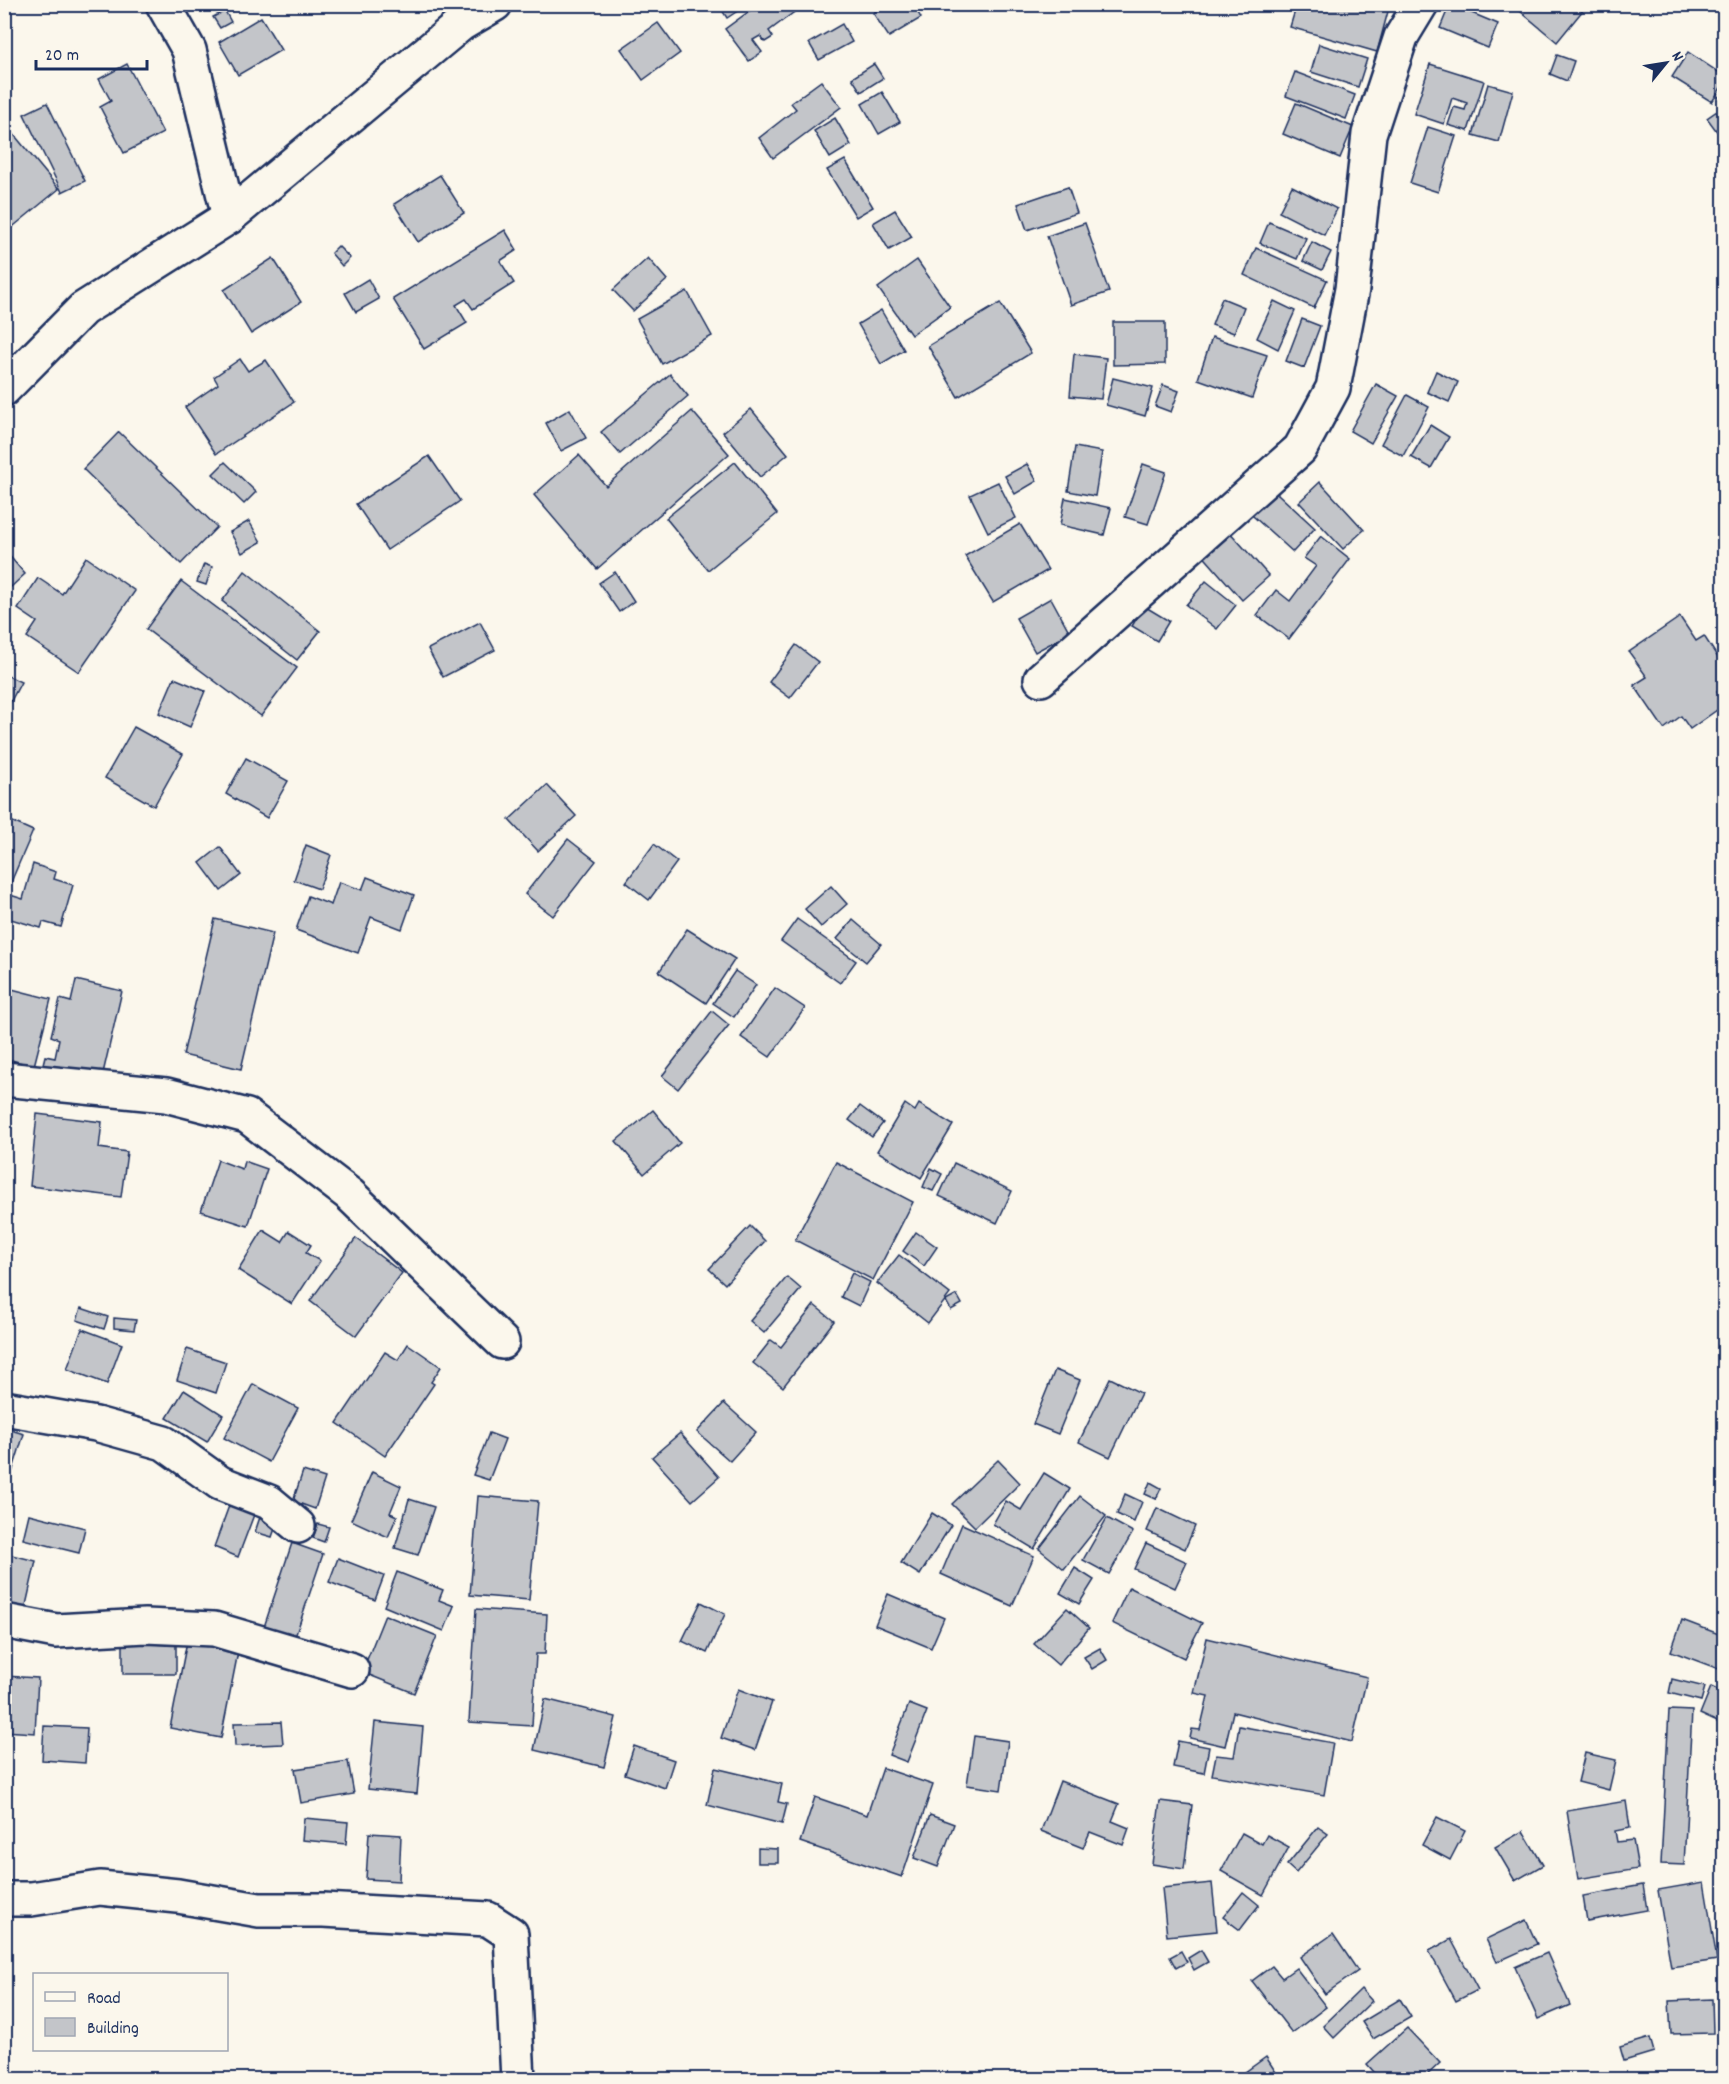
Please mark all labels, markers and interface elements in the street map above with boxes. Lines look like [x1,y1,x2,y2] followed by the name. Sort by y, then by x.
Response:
[36,33,147,71] scale bar
[1636,33,1696,93] north arrow
[45,44,79,69] text: 20 m
[1665,48,1689,66] text: N
[33,1973,228,2051] legend
[87,1987,121,2012] text: Road
[87,2017,139,2042] text: Building

